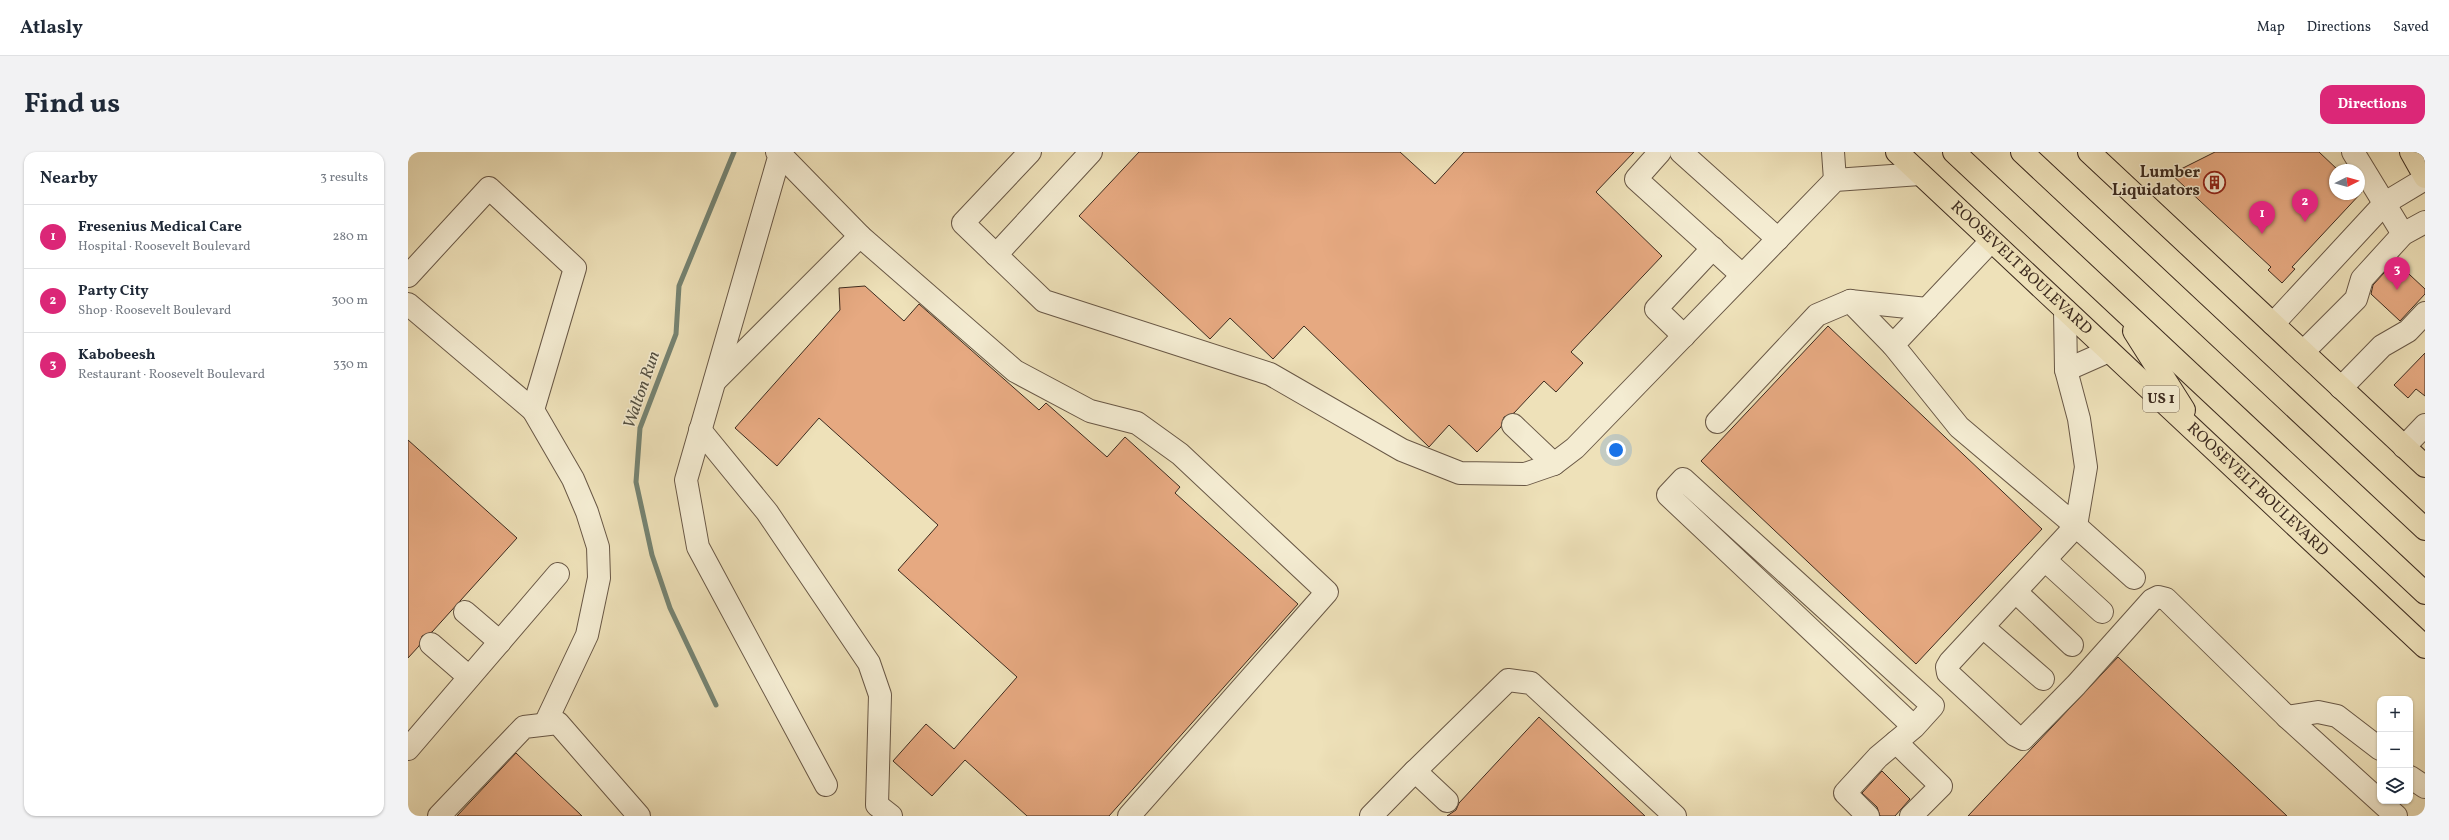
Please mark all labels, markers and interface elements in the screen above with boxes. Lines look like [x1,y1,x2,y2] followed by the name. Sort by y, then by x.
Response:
[20,15,83,41] text: Atlasly
[2257,18,2285,37] text: Map
[2307,18,2371,37] text: Directions
[2393,18,2429,37] text: Saved
[24,85,120,124] text: Find us
[2320,85,2425,124] button: Directions
[2112,162,2200,202] place label: Lumber Liquidators
[2329,164,2365,200] north arrow
[40,167,98,190] text: Nearby
[320,169,368,187] text: 3 results
[2202,169,2228,195] building icon: Lumber Liquidators
[2292,189,2318,222] pin: 2
[1945,196,2097,340] street label: ROOSEVELT BOULEVARD
[2249,201,2275,234] pin: 1
[78,217,242,238] text: Fresenius Medical Care
[50,228,56,246] text: 1
[332,228,368,246] text: 280 m
[78,238,251,256] text: Hospital · Roosevelt Boulevard
[2384,257,2410,290] pin: 3
[78,281,149,302] text: Party City
[50,292,56,310] text: 2
[332,292,368,310] text: 300 m
[78,302,231,320] text: Shop · Roosevelt Boulevard
[78,345,156,366] text: Kabobeesh
[618,348,666,432] water label: Walton Run
[50,356,56,374] text: 3
[333,356,368,374] text: 330 m
[78,366,265,384] text: Restaurant · Roosevelt Boulevard
[2143,386,2179,412] road number: US 1
[2182,418,2333,562] street label: ROOSEVELT BOULEVARD
[1606,440,1626,460] your location
[2377,696,2413,804] map controls
[2377,696,2413,732] button: +
[2377,732,2413,768] button: −
[2377,768,2413,804] button: layers

